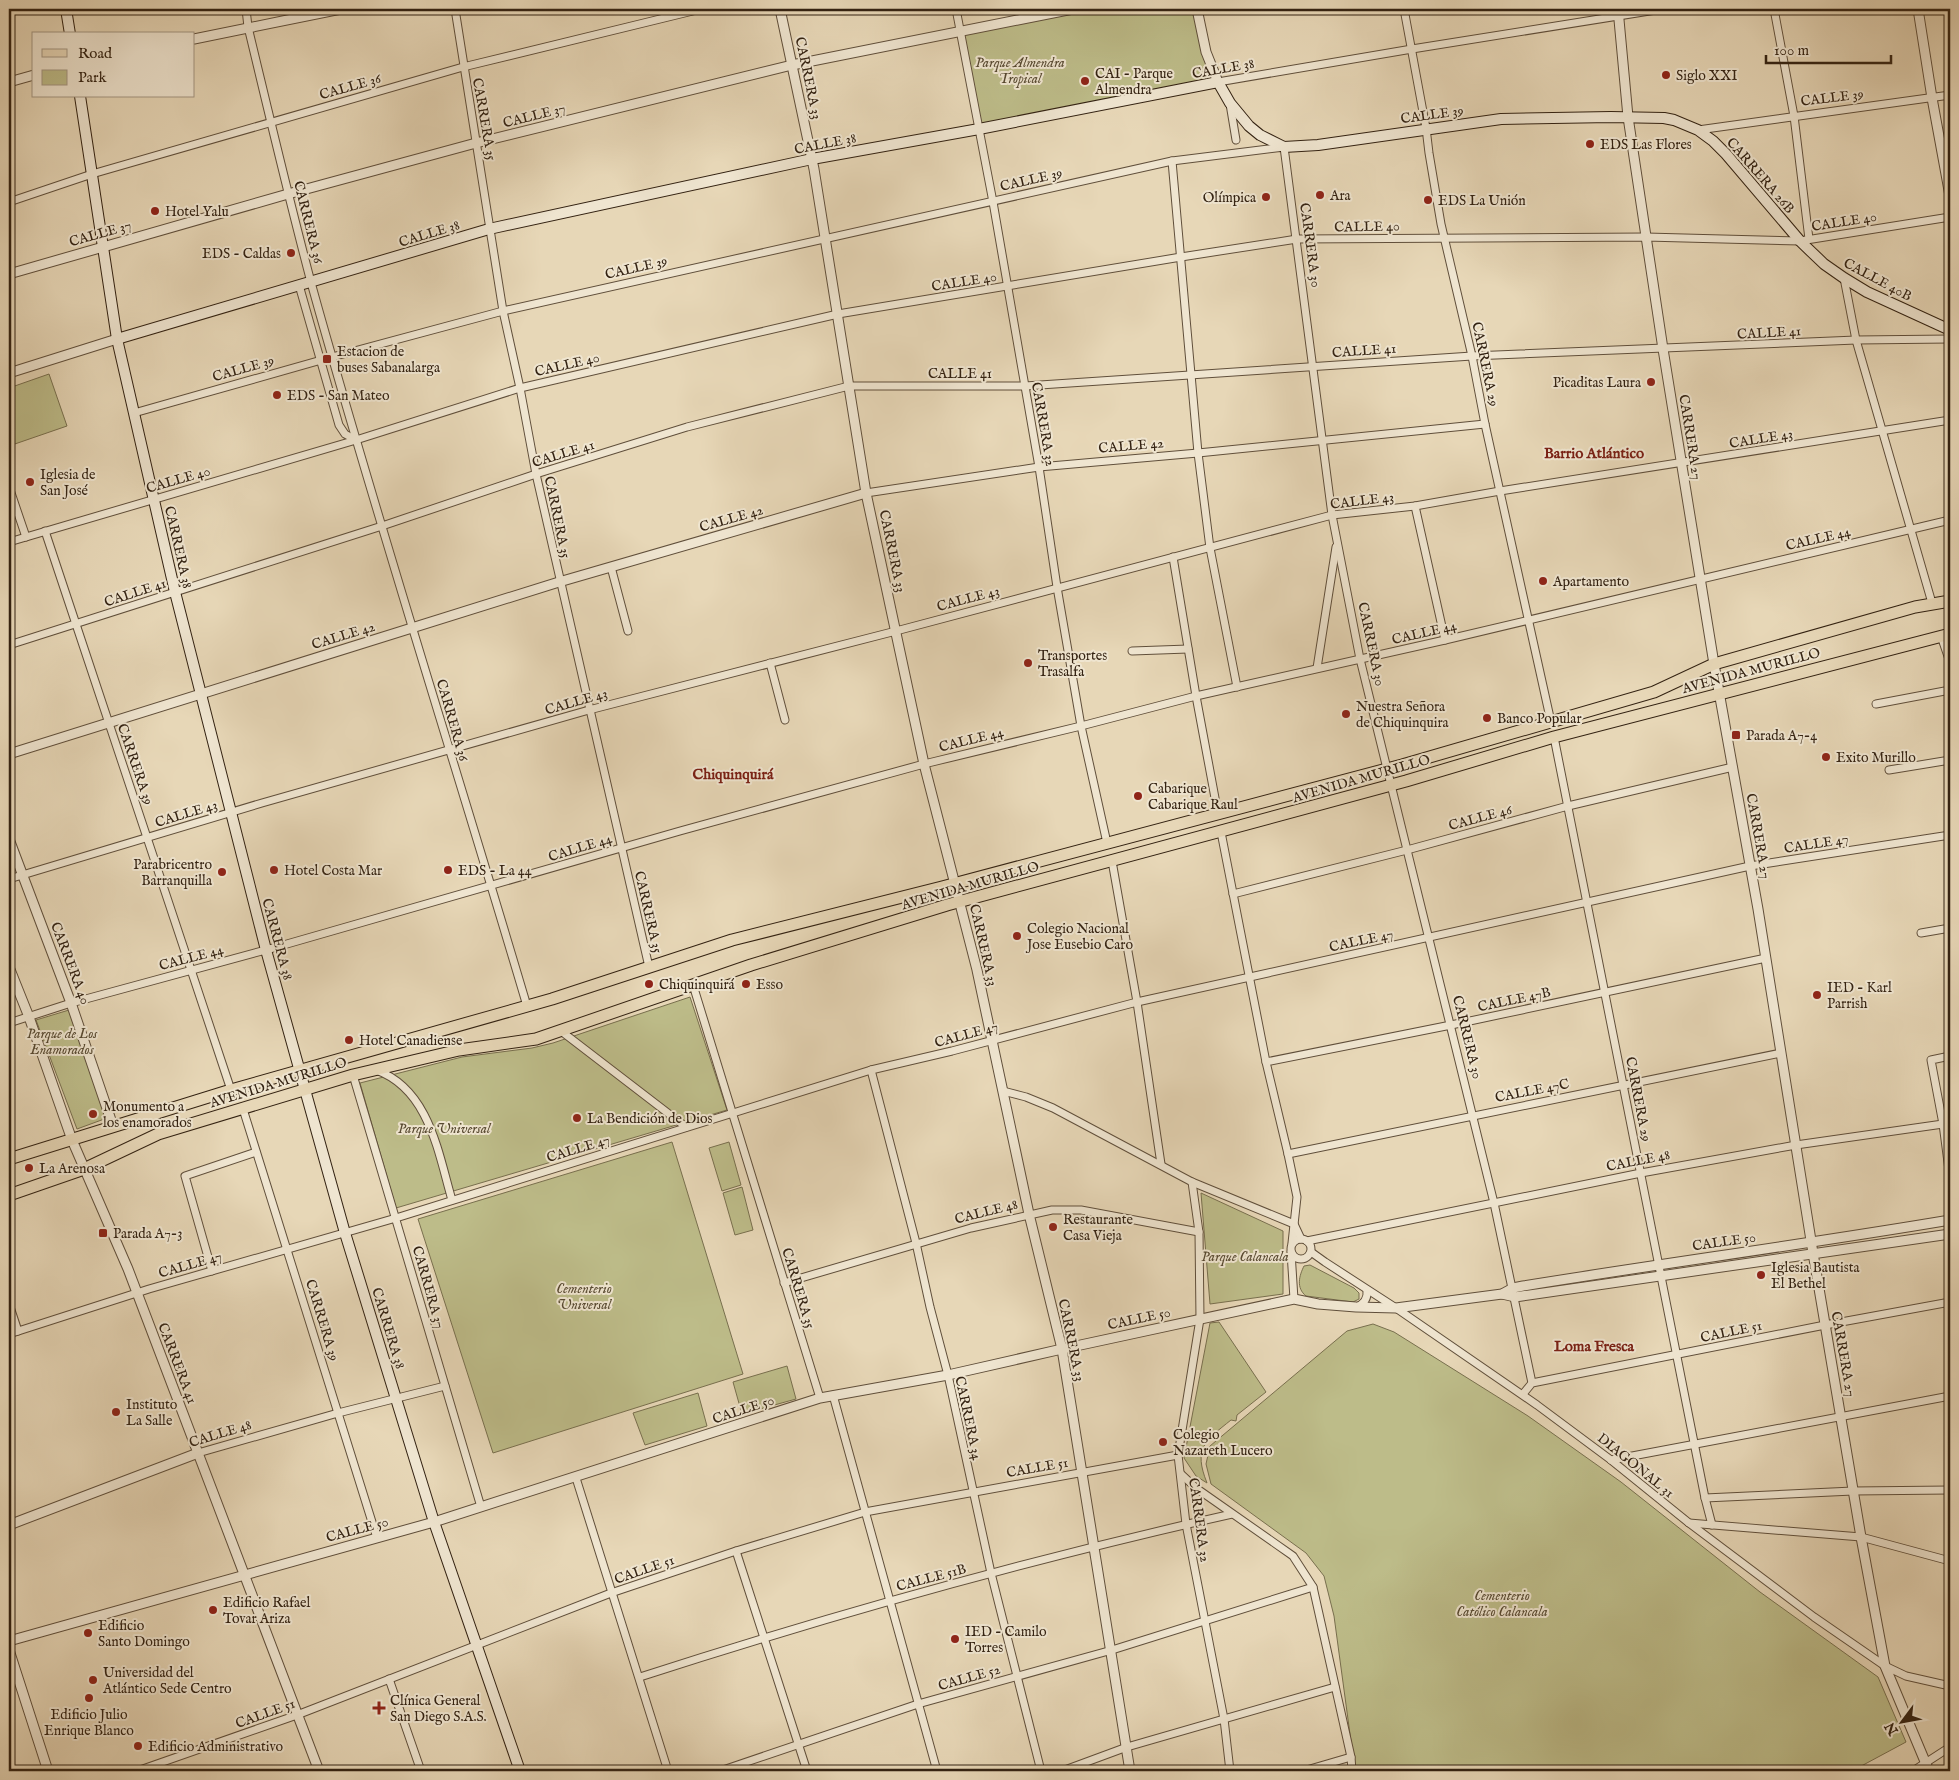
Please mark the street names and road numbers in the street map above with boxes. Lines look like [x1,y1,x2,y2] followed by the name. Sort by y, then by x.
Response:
[791,35,826,121] street label: CARRERA 33
[1191,55,1256,83] street label: CALLE 38
[317,69,384,104] street label: CALLE 36
[468,76,500,162] street label: CARRERA 35
[1800,85,1865,111] street label: CALLE 39
[501,100,567,132] street label: CALLE 37
[1399,102,1465,128] street label: CALLE 39
[793,129,858,159] street label: CALLE 38
[1722,134,1798,217] street label: CARRERA 26B
[998,164,1064,196] street label: CALLE 39
[289,179,327,266] street label: CARRERA 36
[1295,202,1325,289] street label: CARRERA 30
[1810,208,1878,236] street label: CALLE 40
[397,216,462,252] street label: CALLE 38
[67,217,133,251] street label: CALLE 37
[1334,217,1400,237] street label: CALLE 40
[603,252,669,284] street label: CALLE 39
[1840,254,1915,305] street label: CALLE 40B
[930,268,998,296] street label: CALLE 40
[1467,320,1503,408] street label: CARRERA 29
[1737,322,1802,344] street label: CALLE 41
[1331,340,1397,362] street label: CALLE 41
[533,349,601,381] street label: CALLE 40
[210,352,276,386] street label: CALLE 39
[928,365,992,383] street label: CALLE 41
[1027,381,1059,468] street label: CARRERA 32
[1674,393,1706,481] street label: CARRERA 27
[1728,425,1794,453] street label: CALLE 43
[1098,434,1165,458] street label: CALLE 42
[530,436,597,472] street label: CALLE 41
[144,462,212,498] street label: CALLE 40
[540,474,575,560] street label: CARRERA 35
[1329,488,1395,514] street label: CALLE 43
[697,501,766,537] street label: CALLE 42
[160,504,196,590] street label: CARRERA 38
[875,508,910,594] street label: CARRERA 33
[1784,523,1852,555] street label: CALLE 44
[102,574,169,611] street label: CALLE 41
[935,582,1002,616] street label: CALLE 43
[1353,601,1389,688] street label: CARRERA 30
[1390,617,1458,649] street label: CALLE 44
[309,618,378,654] street label: CALLE 42
[1679,644,1823,698] street label: AVENIDA MURILLO
[432,677,473,764] street label: CARRERA 36
[543,684,610,719] street label: CALLE 43
[113,721,157,807] street label: CARRERA 39
[937,723,1005,757] street label: CALLE 44
[1289,751,1433,808] street label: AVENIDA MURILLO
[1742,792,1774,880] street label: CARRERA 27
[153,796,220,832] street label: CALLE 43
[1447,801,1515,835] street label: CALLE 46
[546,830,615,866] street label: CALLE 44
[1783,830,1850,858] street label: CALLE 47
[898,858,1042,915] street label: AVENIDA MURILLO
[630,869,666,955] street label: CARRERA 35
[257,896,297,982] street label: CARRERA 38
[965,902,1001,988] street label: CARRERA 33
[46,919,94,1007] street label: CARRERA 40
[1328,925,1395,957] street label: CALLE 47
[157,941,225,975] street label: CALLE 44
[1476,983,1552,1017] street label: CALLE 47B
[1448,994,1486,1081] street label: CARRERA 30
[933,1018,1000,1052] street label: CALLE 47
[207,1053,349,1113] street label: AVENIDA MURILLO
[1621,1055,1655,1143] street label: CARRERA 29
[1494,1075,1571,1107] street label: CALLE 47C
[545,1131,612,1167] street label: CALLE 47
[1605,1146,1672,1176] street label: CALLE 48
[953,1195,1020,1228] street label: CALLE 48
[1691,1229,1757,1255] street label: CALLE 50
[408,1244,448,1331] street label: CARRERA 37
[777,1246,819,1331] street label: CARRERA 35
[157,1247,224,1283] street label: CALLE 47
[301,1277,343,1363] street label: CARRERA 39
[367,1285,409,1371] street label: CARRERA 38
[1054,1297,1089,1383] street label: CARRERA 33
[1106,1304,1172,1334] street label: CALLE 50
[1827,1310,1859,1398] street label: CARRERA 27
[1699,1317,1764,1347] street label: CALLE 51
[153,1320,201,1406] street label: CARRERA 41
[950,1375,986,1462] street label: CARRERA 34
[710,1391,777,1428] street label: CALLE 50
[187,1416,254,1452] street label: CALLE 48
[1593,1429,1677,1502] street label: DIAGONAL 31
[1005,1454,1069,1482] street label: CALLE 51
[1184,1477,1214,1564] street label: CARRERA 32
[324,1513,391,1547] street label: CALLE 50
[612,1551,677,1589] street label: CALLE 51
[894,1560,968,1596] street label: CALLE 51B
[936,1660,1003,1695] street label: CALLE 52
[233,1695,298,1733] street label: CALLE 51

